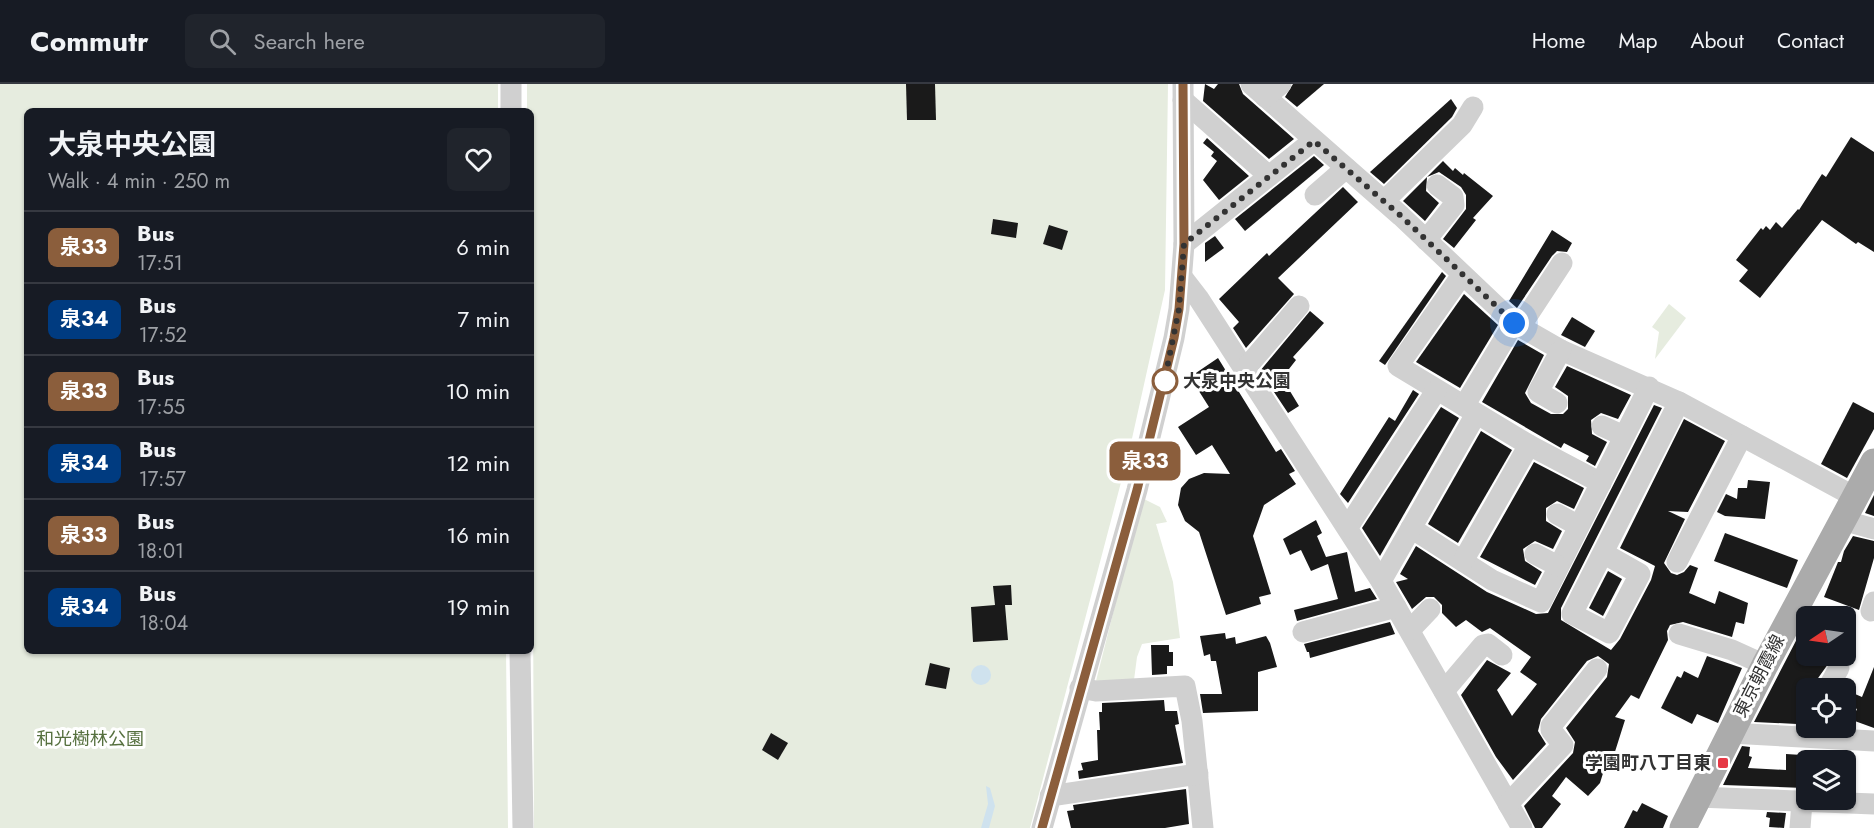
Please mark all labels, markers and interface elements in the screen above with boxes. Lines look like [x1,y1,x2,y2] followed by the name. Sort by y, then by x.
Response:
[185,14,605,68] search box
[30,21,149,62] text: Commutr
[206,25,239,58] icon: search
[254,25,365,57] text: Search here
[1532,26,1585,56] text: Home
[1618,26,1658,56] text: Map
[1691,26,1744,56] text: About
[1777,26,1844,56] text: Contact
[48,124,216,165] text: 大泉中央公園
[447,128,510,191] button: heart
[48,167,230,196] text: Walk · 4 min · 250 m
[137,217,174,249] text: Bus
[456,231,510,263] text: 6 min
[60,232,107,262] text: 泉33
[137,249,183,278] text: 17:51
[139,289,176,321] text: Bus
[457,303,510,335] text: 7 min
[60,304,109,334] text: 泉34
[1499,308,1529,338] your location
[139,321,187,350] text: 17:52
[137,361,174,393] text: Bus
[1152,368,1178,394] marker: 大泉中央公園
[1183,368,1291,394] place label: 大泉中央公園
[446,375,510,407] text: 10 min
[60,376,107,406] text: 泉33
[137,393,185,422] text: 17:55
[139,433,176,465] text: Bus
[1110,442,1180,481] line badge: 泉33
[1121,446,1169,476] text: 泉33
[447,447,510,479] text: 12 min
[60,448,109,478] text: 泉34
[139,465,186,494] text: 17:57
[137,505,174,537] text: Bus
[446,519,510,551] text: 16 min
[60,520,107,550] text: 泉33
[137,537,184,566] text: 18:01
[139,577,176,609] text: Bus
[446,591,510,623] text: 19 min
[60,592,109,622] text: 泉34
[1796,606,1856,666] north arrow
[1796,606,1856,810] map controls
[139,609,188,638] text: 18:04
[1727,630,1791,722] street label: 東京朝霞線
[1796,678,1856,738] button: locate
[36,726,144,752] park label: 和光樹林公園
[1585,750,1711,776] place label: 学園町八丁目東
[1796,750,1856,810] button: layers
[1716,756,1730,770] marker: 学園町八丁目東

